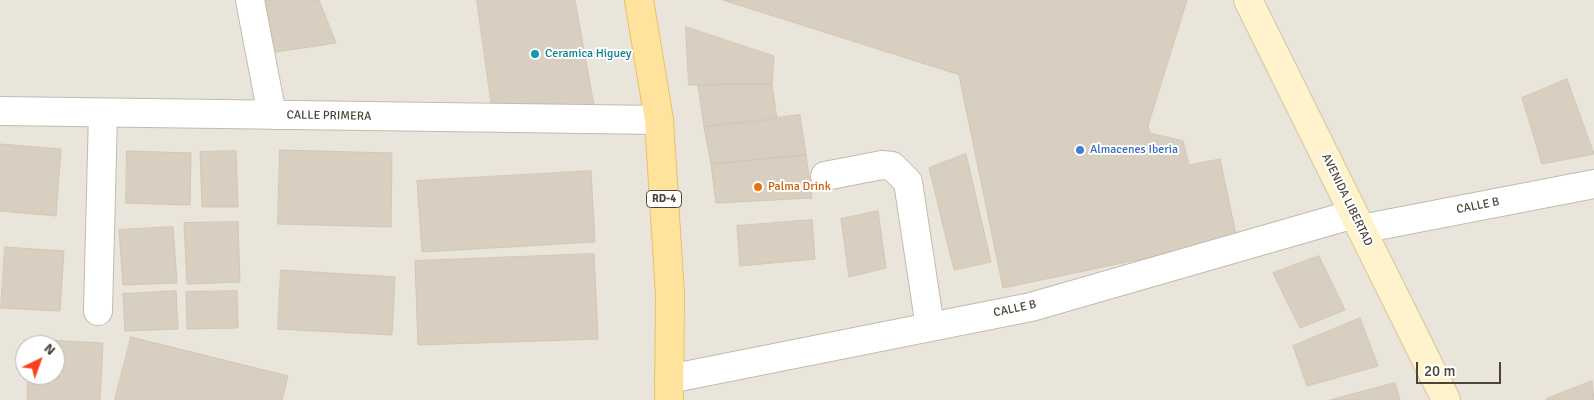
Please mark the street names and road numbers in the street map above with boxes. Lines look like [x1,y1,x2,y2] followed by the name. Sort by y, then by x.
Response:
[286,108,372,124] street label: CALLE PRIMERA
[1318,152,1376,248] street label: AVENIDA LIBERTAD
[646,190,682,208] road number: RD-4
[1455,195,1501,217] street label: CALLE B
[992,297,1038,321] street label: CALLE B

